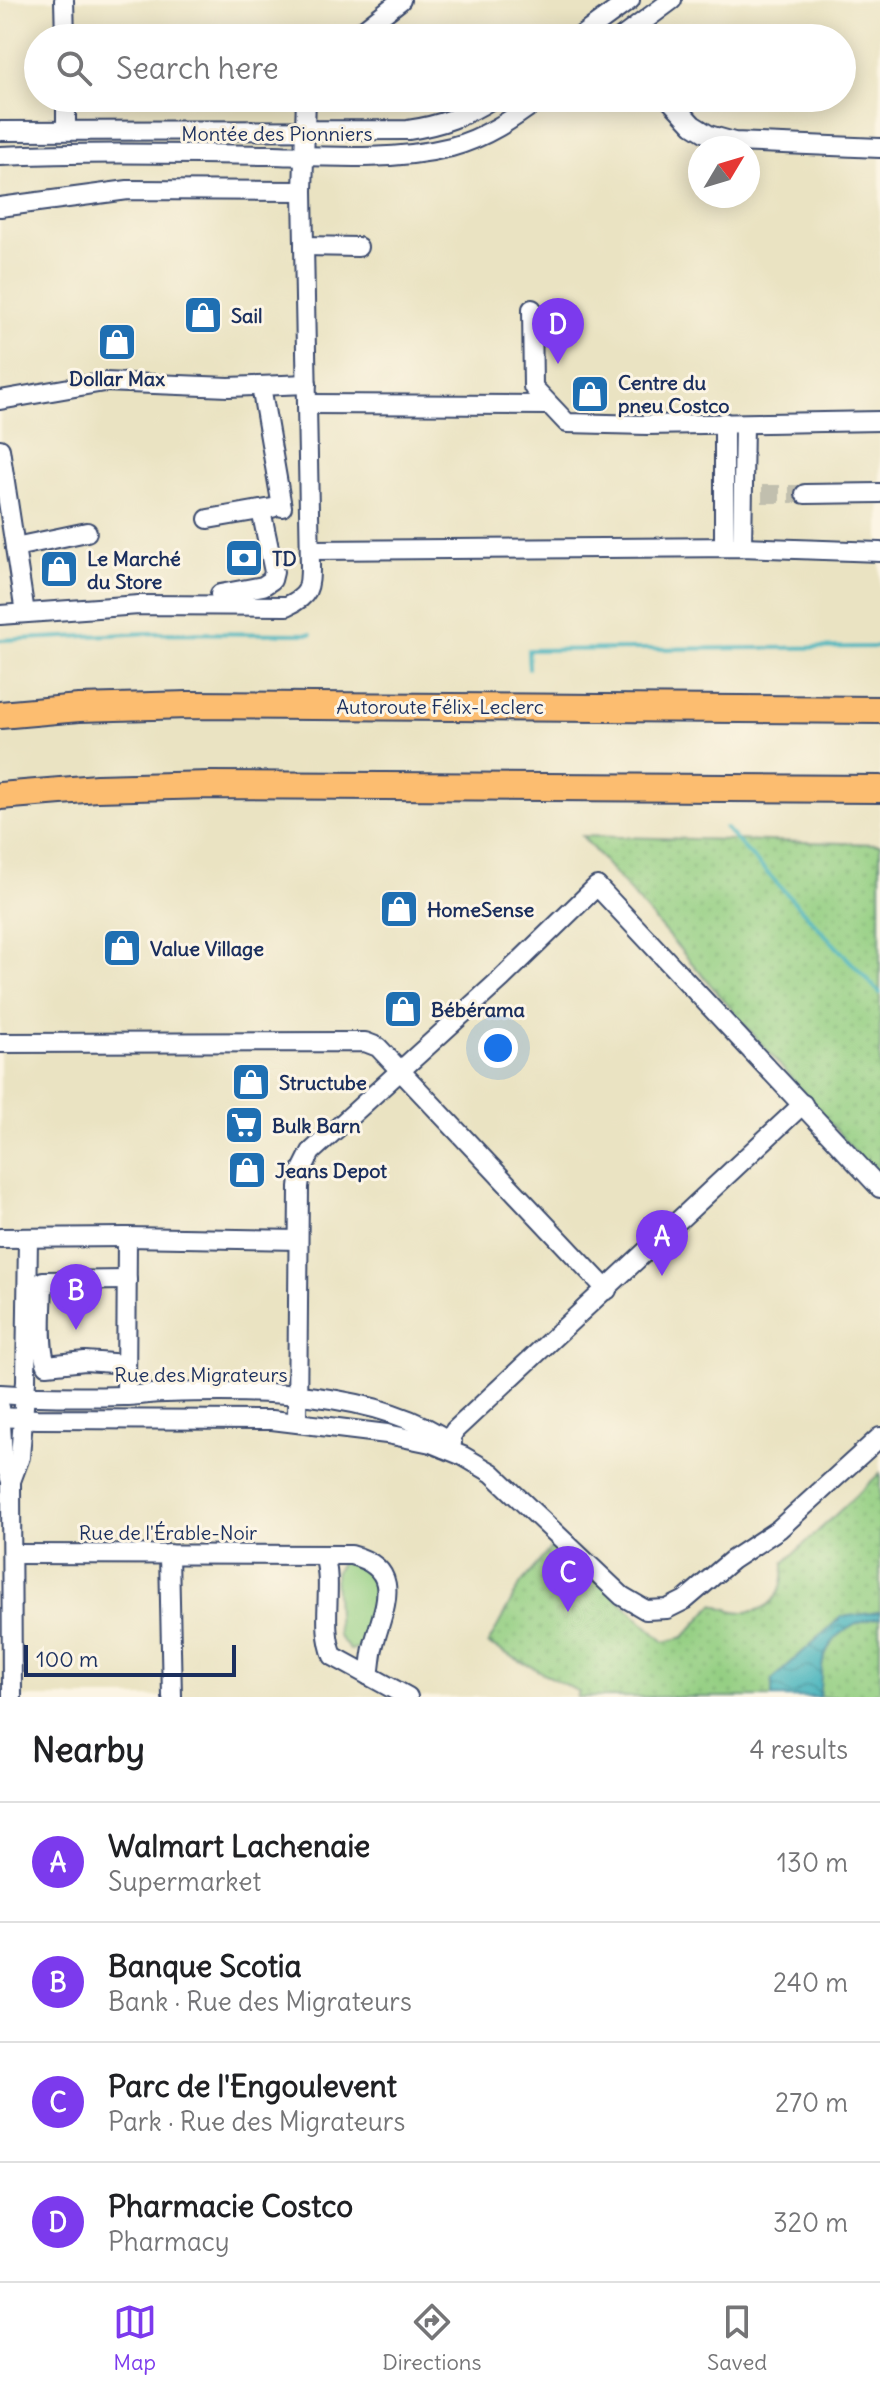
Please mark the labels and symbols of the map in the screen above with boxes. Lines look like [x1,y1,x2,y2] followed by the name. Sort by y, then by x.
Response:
[181,121,373,146] street label: Montée des Pionniers
[688,136,760,208] north arrow
[182,294,224,336] shop icon: Sail
[532,298,584,364] pin: D
[231,303,263,328] place label: Sail
[96,321,138,363] shop icon: Dollar Max
[69,366,165,391] place label: Dollar Max
[618,370,729,418] place label: Centre du pneu Costco
[569,373,611,415] shop icon: Centre du pneu Costco
[223,537,265,579] bank icon: TD
[87,546,181,594] place label: Le Marché du Store
[272,546,297,571] place label: TD
[38,548,80,590] shop icon: Le Marché du Store
[336,694,544,719] street label: Autoroute Félix-Leclerc
[378,888,420,930] shop icon: HomeSense
[427,897,534,922] place label: HomeSense
[101,927,143,969] shop icon: Value Village
[150,936,264,961] place label: Value Village
[382,988,424,1030] shop icon: Bébérama
[431,997,526,1022] place label: Bébérama
[478,1028,518,1068] your location
[230,1061,272,1103] shop icon: Structube
[279,1070,367,1095] place label: Structube
[223,1104,265,1146] supermarket icon: Bulk Barn
[272,1113,361,1138] place label: Bulk Barn
[226,1149,268,1191] shop icon: Jeans Depot
[275,1158,387,1183] place label: Jeans Depot
[636,1210,688,1276] pin: A
[50,1264,102,1330] pin: B
[114,1362,288,1387] street label: Rue des Migrateurs
[79,1520,257,1545] street label: Rue de l'Érable-Noir
[542,1546,594,1612] pin: C
[24,1641,236,1677] scale bar

